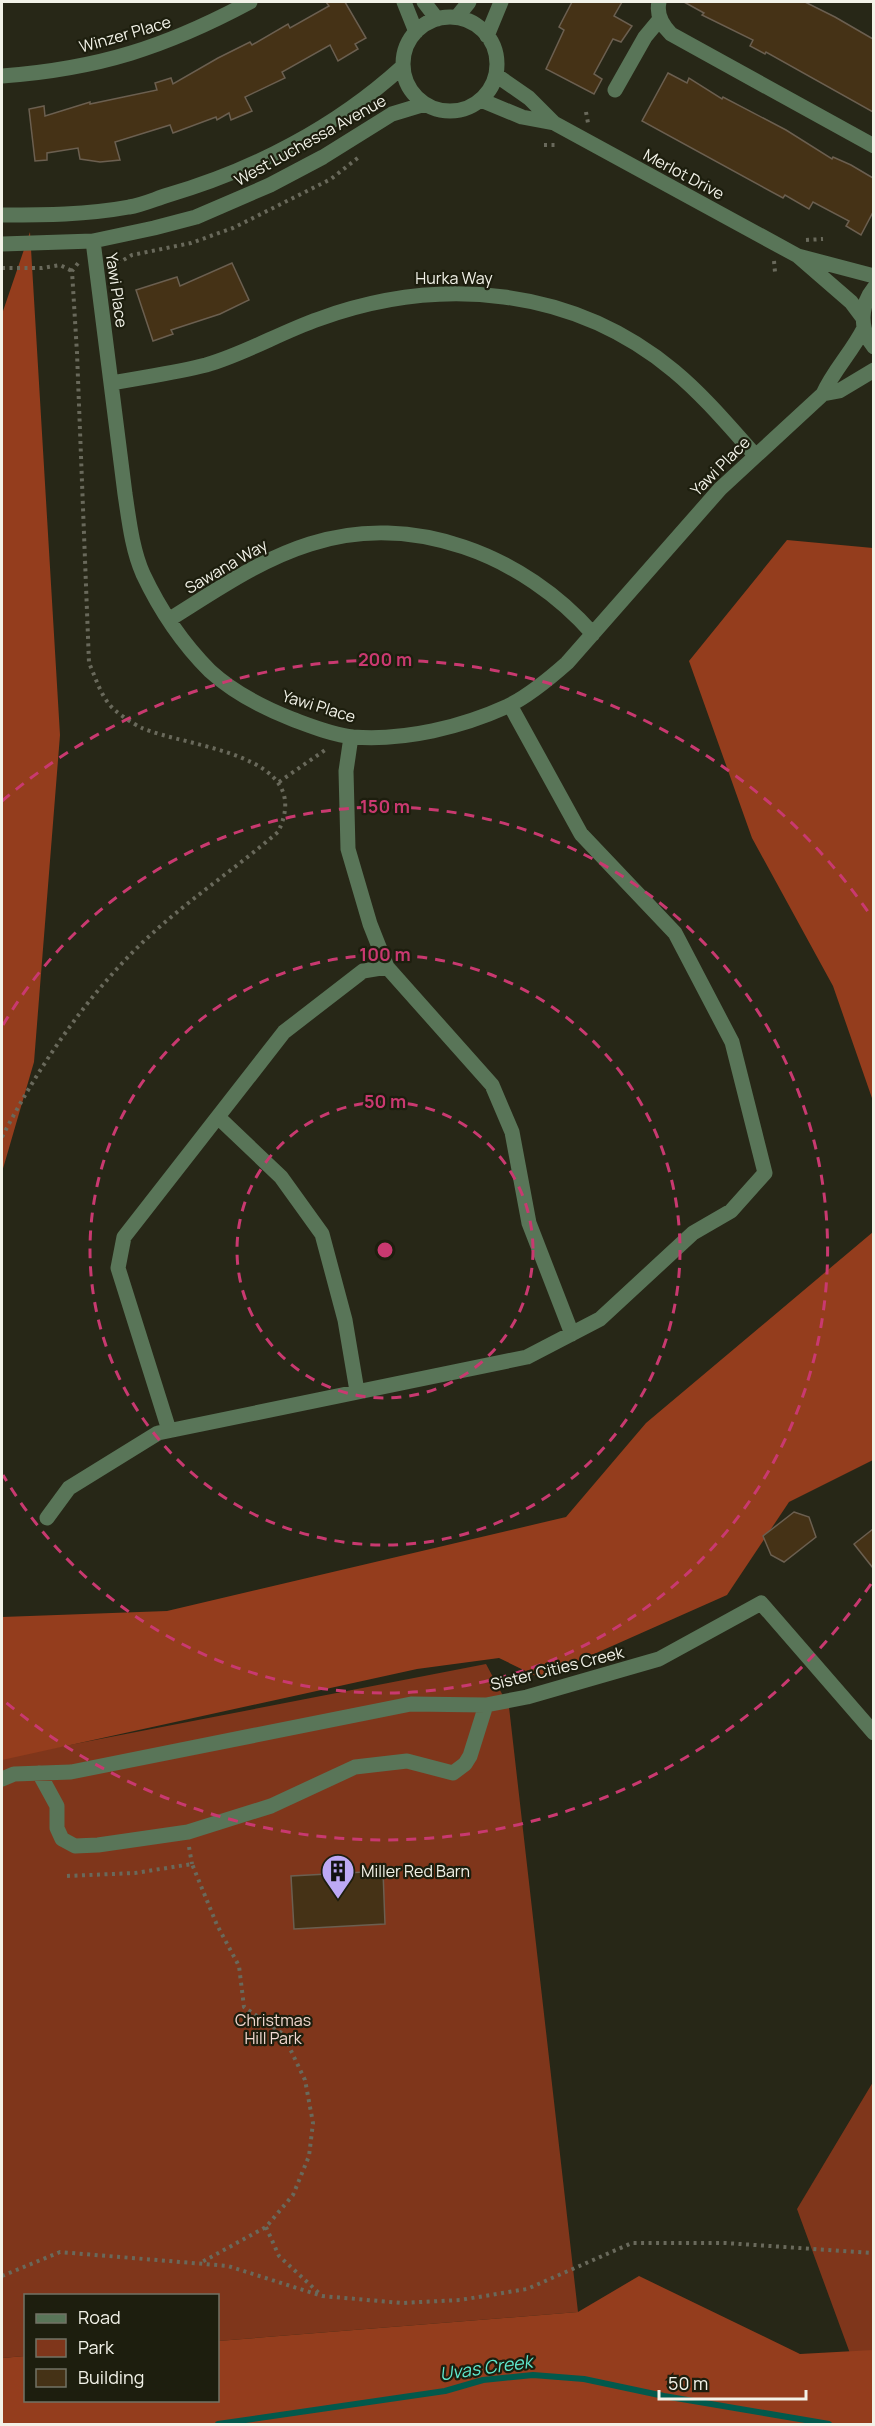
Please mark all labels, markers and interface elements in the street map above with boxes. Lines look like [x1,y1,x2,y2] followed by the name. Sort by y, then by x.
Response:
[77,10,173,58] street label: Winzer Place
[230,89,390,191] street label: West Luchessa Avenue
[640,143,728,205] street label: Merlot Drive
[101,251,133,329] street label: Yawi Place
[415,267,493,289] street label: Hurka Way
[685,431,755,501] street label: Yawi Place
[181,533,272,598] street label: Sawana Way
[358,647,412,671] text: 200 m
[280,684,358,728] street label: Yawi Place
[360,794,410,818] text: 150 m
[359,942,411,966] text: 100 m
[364,1089,406,1113] text: 50 m
[375,1240,395,1260] centre of rings
[488,1641,627,1695] street label: Sister Cities Creek
[320,1853,356,1900] building icon: Miller Red Barn
[361,1860,470,1882] place label: Miller Red Barn
[235,2009,311,2049] park label: Christmas Hill Park
[24,2294,219,2402] legend
[78,2305,121,2329] text: Road
[78,2335,115,2359] text: Park
[438,2348,537,2385] water label: Uvas Creek
[659,2363,806,2401] scale bar
[78,2365,144,2389] text: Building
[668,2371,708,2395] text: 50 m

